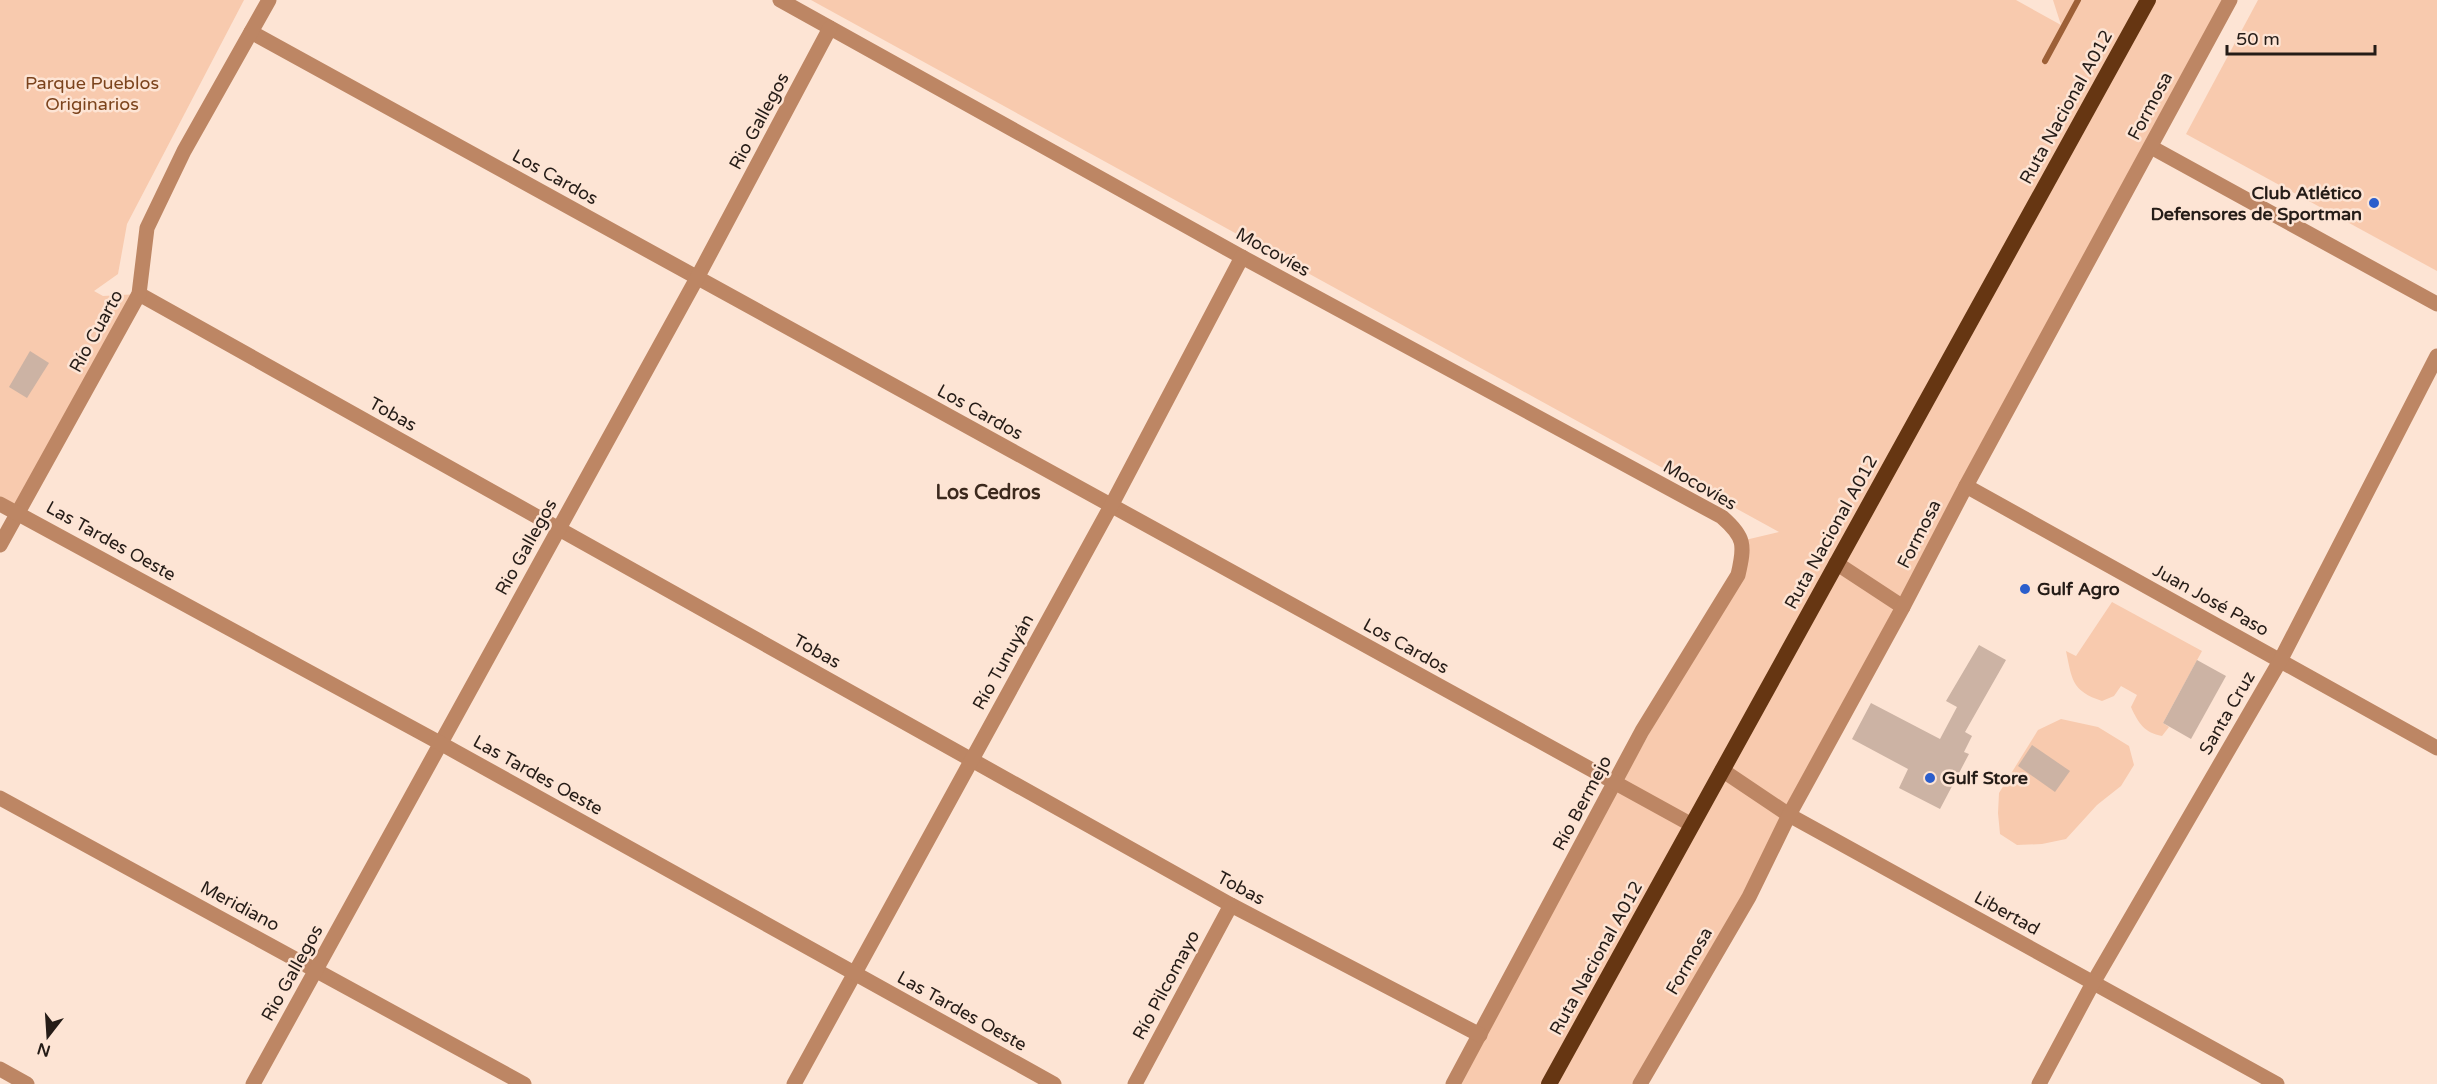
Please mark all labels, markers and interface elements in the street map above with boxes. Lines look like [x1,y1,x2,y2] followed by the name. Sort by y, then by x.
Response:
[2227,18,2376,56] scale bar
[2015,26,2117,188] street label: Ruta Nacional A012
[2236,28,2280,50] text: 50 m
[2123,68,2177,144] street label: Formosa
[724,69,794,173] street label: Rio Gallegos
[25,72,159,115] park label: Parque Pueblos Originarios
[508,144,602,210] street label: Los Cardos
[2151,182,2362,225] place label: Club Atlético Defensores de Sportman
[2367,196,2381,210] marker: Club Atlético Defensores de Sportman
[1232,223,1314,281] street label: Mocovíes
[64,286,128,376] street label: Río Cuarto
[933,379,1027,445] street label: Los Cardos
[365,392,421,436] street label: Tobas
[1780,451,1882,613] street label: Ruta Nacional A012
[1659,455,1741,515] street label: Mocovíes
[935,481,1041,505] district label: Los Cedros
[490,495,562,599] street label: Rio Gallegos
[42,496,180,586] street label: Las Tardes Oeste
[1892,496,1946,572] street label: Formosa
[2149,559,2273,641] street label: Juan José Paso
[2037,578,2120,600] place label: Gulf Agro
[2018,582,2032,596] marker: Gulf Agro
[968,610,1038,714] street label: Río Tunuyán
[1359,613,1453,679] street label: Los Cardos
[789,629,845,673] street label: Tobas
[2194,667,2260,759] street label: Santa Cruz
[469,730,607,820] street label: Las Tardes Oeste
[1548,752,1616,854] street label: Río Bermejo
[1942,767,2028,789] place label: Gulf Store
[1923,771,1937,785] marker: Gulf Store
[1213,866,1269,910] street label: Tobas
[197,876,283,936] street label: Meridiano
[1545,877,1647,1039] street label: Ruta Nacional A012
[1970,886,2044,940] street label: Libertad
[256,921,328,1025] street label: Rio Gallegos
[1661,923,1717,999] street label: Formosa
[1128,926,1204,1044] street label: Río Pilcomayo
[893,966,1031,1056] street label: Las Tardes Oeste
[18,1006,78,1066] north arrow
[35,1038,53,1061] text: N

